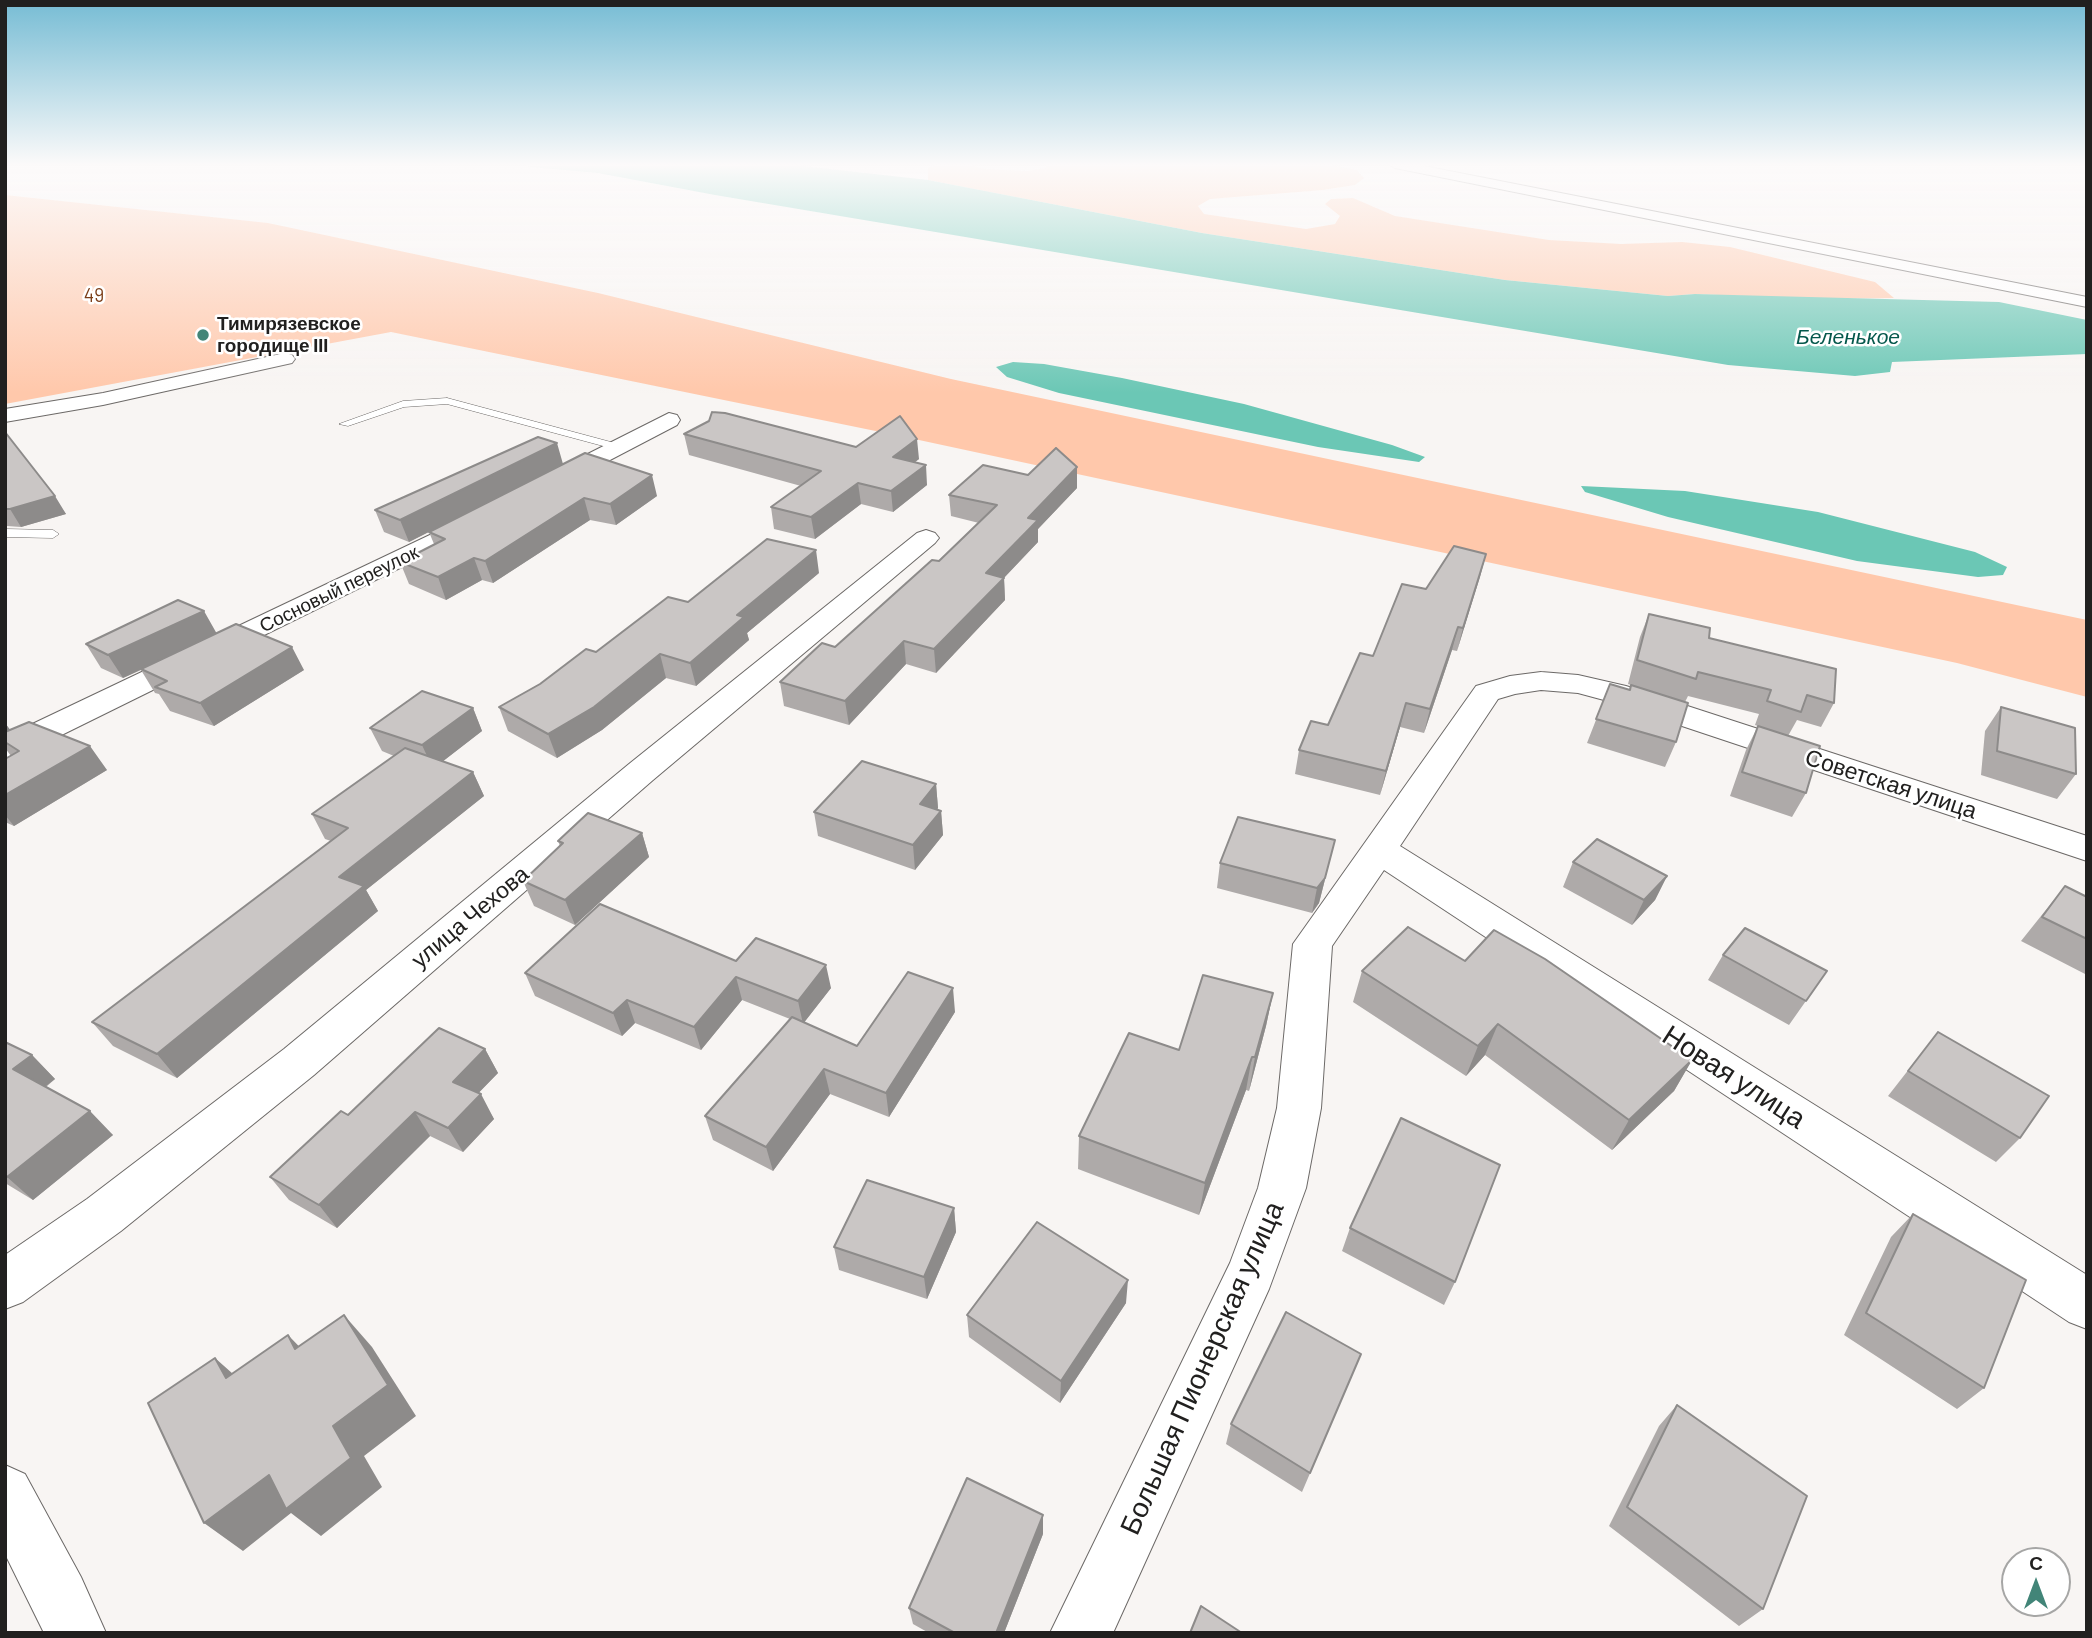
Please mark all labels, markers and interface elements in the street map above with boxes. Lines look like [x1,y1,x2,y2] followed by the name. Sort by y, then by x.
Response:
[84,285,104,307] park label: 49
[217,313,361,357] place label: Тимирязевское городище III
[1796,324,1900,350] water label: Беленькое
[195,327,211,343] marker: Тимирязевское городище III
[256,541,422,637] street label: Сосновый переулок
[1802,743,1980,825] street label: Советская улица
[406,860,534,974] street label: улица Чехова
[1656,1018,1812,1136] street label: Новая улица
[1113,1196,1291,1540] street label: Большая Пионерская улица
[2001,1547,2071,1617] north arrow
[2029,1551,2043,1574] text: С

